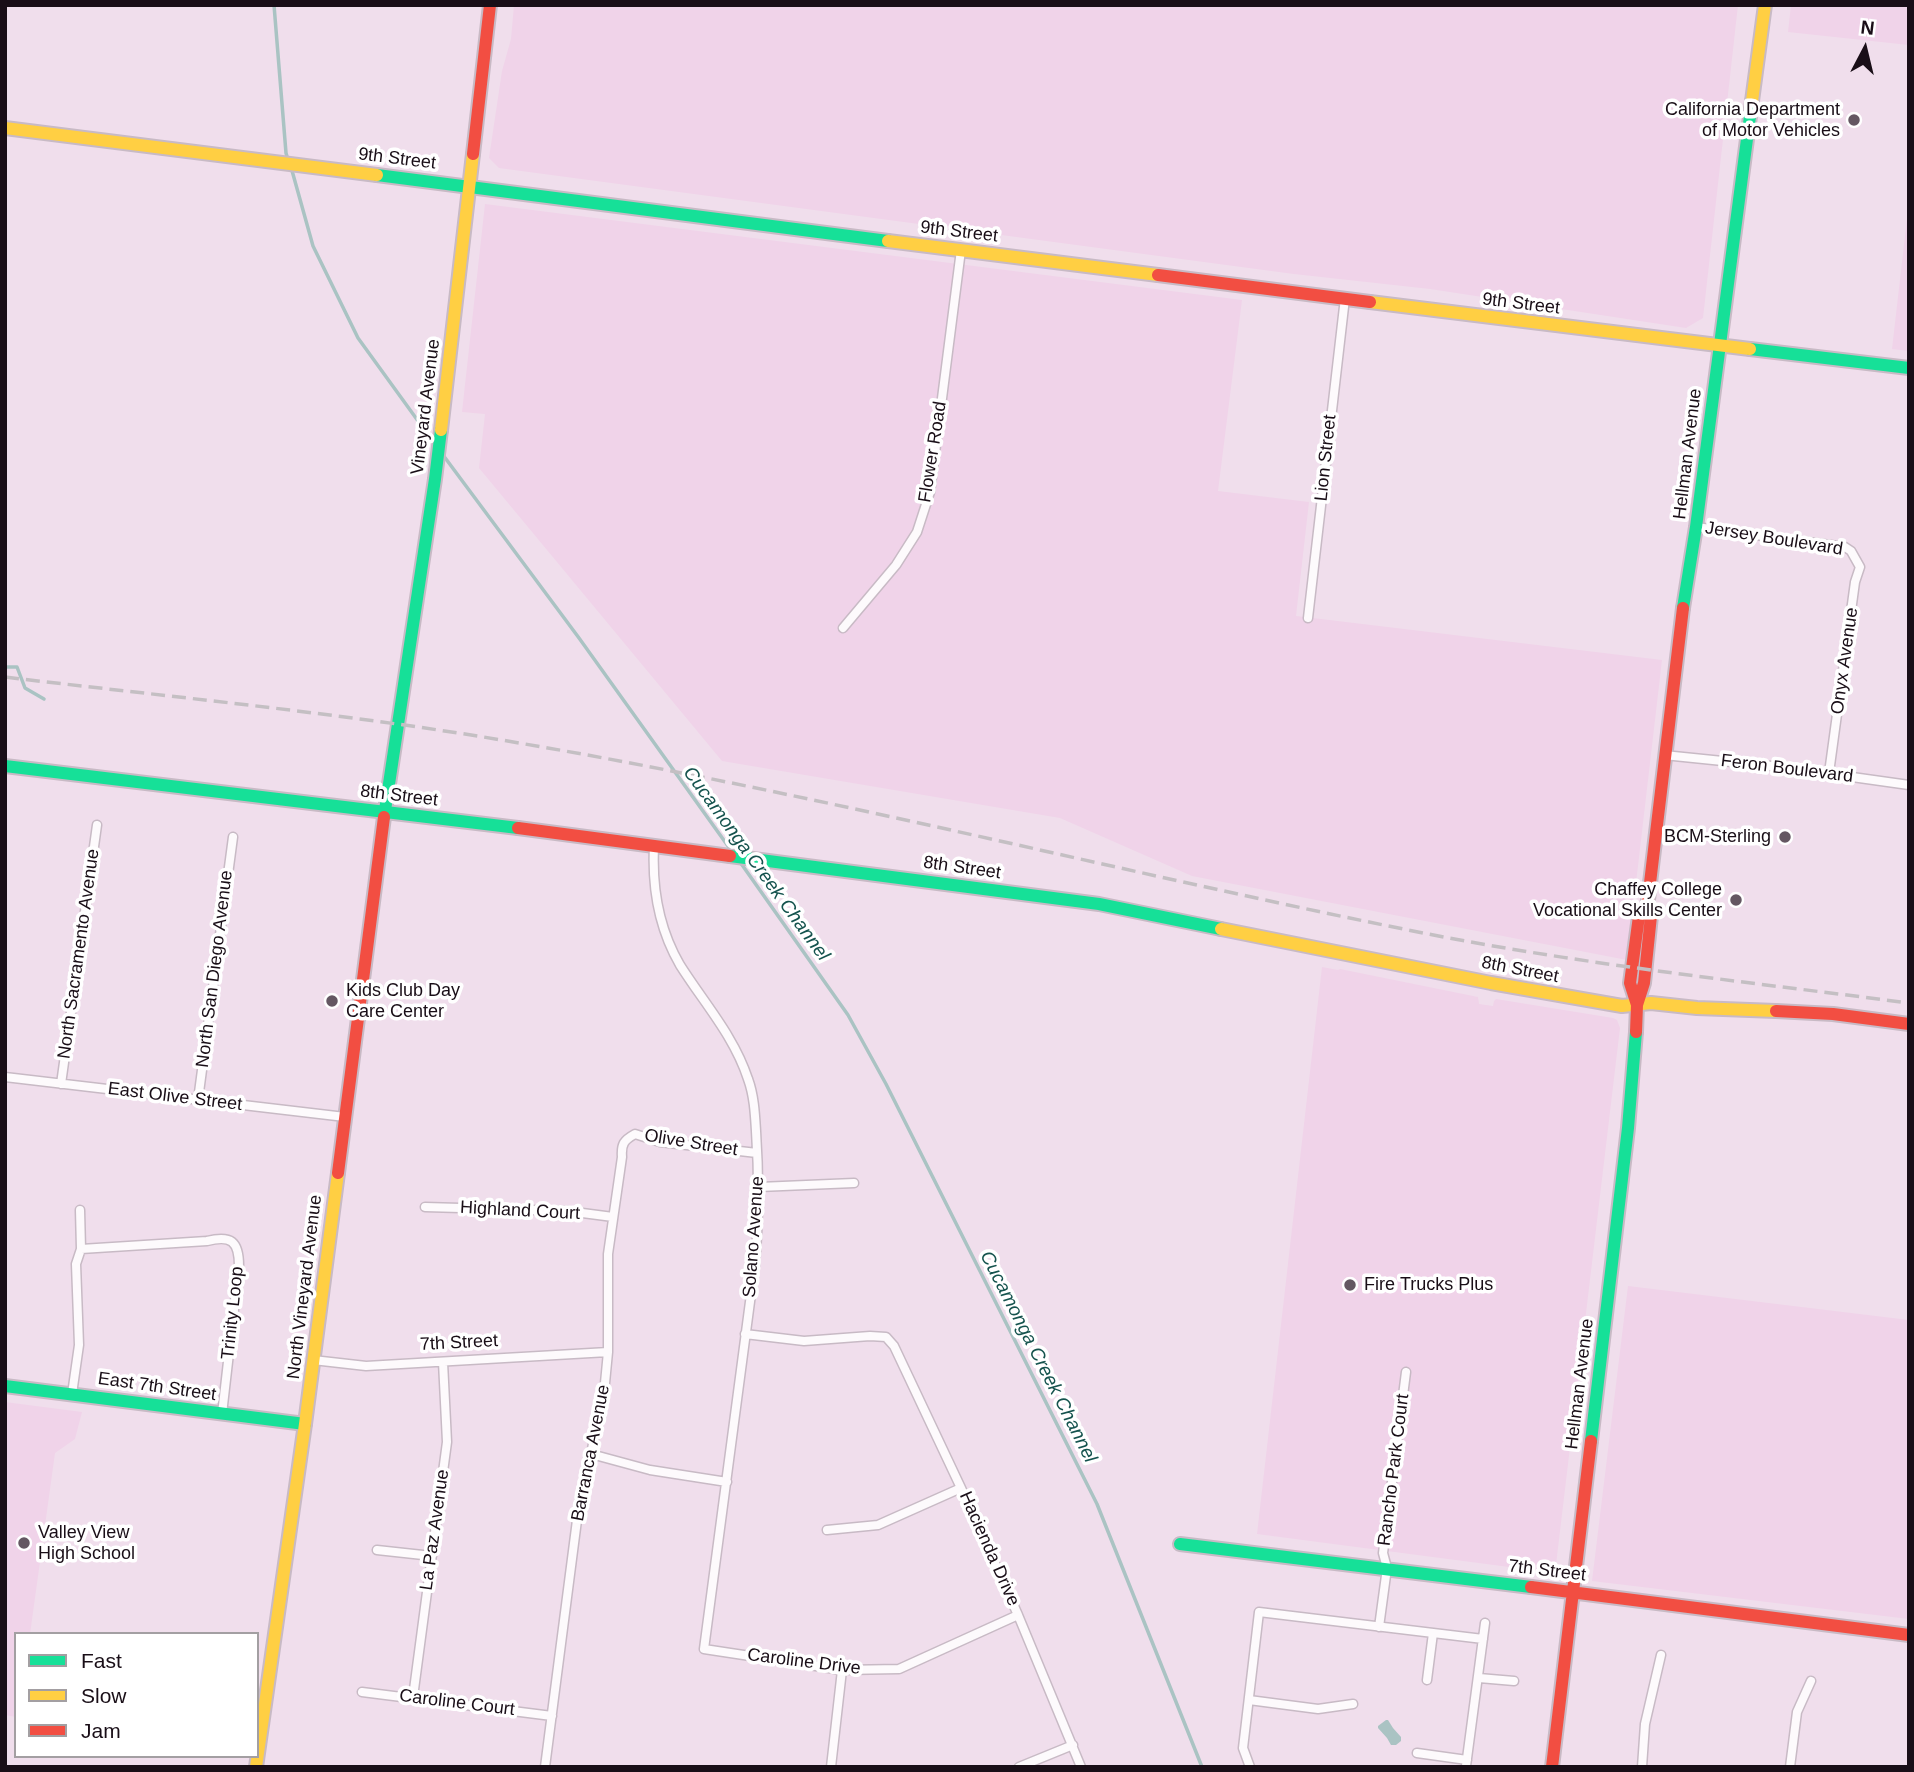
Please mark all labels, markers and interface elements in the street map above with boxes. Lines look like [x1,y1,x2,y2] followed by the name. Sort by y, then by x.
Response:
[1830,14,1900,84] north arrow
[1860,16,1876,39] text: N
[1665,99,1840,142] place label: California Department of Motor Vehicles
[1846,112,1862,128] marker: California Department of Motor Vehicles
[357,144,437,174] street label: 9th Street
[919,217,999,247] street label: 9th Street
[1481,289,1561,319] street label: 9th Street
[407,338,445,476] street label: Vineyard Avenue
[1669,387,1707,521] street label: Hellman Avenue
[914,400,952,504] street label: Flower Road
[1311,414,1341,502] street label: Lion Street
[1704,517,1844,561] street label: Jersey Boulevard
[1827,606,1863,716] street label: Onyx Avenue
[1720,750,1854,788] street label: Feron Boulevard
[678,762,834,966] water label: Cucamonga Creek Channel
[359,781,439,811] street label: 8th Street
[1664,826,1771,848] place label: BCM-Sterling
[1777,829,1793,845] marker: BCM-Sterling
[54,848,104,1060] street label: North Sacramento Avenue
[922,852,1002,884] street label: 8th Street
[192,869,238,1069] street label: North San Diego Avenue
[1533,879,1722,922] place label: Chaffey College Vocational Skills Center
[1728,892,1744,908] marker: Chaffey College Vocational Skills Center
[1480,952,1560,988] street label: 8th Street
[346,980,460,1023] place label: Kids Club Day Care Center
[324,993,340,1009] marker: Kids Club Day Care Center
[107,1078,243,1116] street label: East Olive Street
[643,1125,739,1161] street label: Olive Street
[739,1176,769,1298] street label: Solano Avenue
[283,1194,327,1380] street label: North Vineyard Avenue
[459,1197,581,1225] street label: Highland Court
[975,1247,1101,1467] water label: Cucamonga Creek Channel
[217,1265,249,1361] street label: Trinity Loop
[1364,1274,1493,1296] place label: Fire Trucks Plus
[1342,1277,1358,1293] marker: Fire Trucks Plus
[1561,1317,1599,1451] street label: Hellman Avenue
[419,1330,499,1356] street label: 7th Street
[97,1368,217,1406] street label: East 7th Street
[567,1383,615,1523] street label: Barranca Avenue
[1374,1393,1414,1547] street label: Rancho Park Court
[416,1468,454,1592] street label: La Paz Avenue
[954,1488,1024,1610] street label: Hacienda Drive
[38,1522,135,1564] place label: Valley View High School
[16,1535,32,1551] marker: Valley View High School
[1507,1556,1587,1586] street label: 7th Street
[14,1632,259,1758] legend
[746,1644,862,1680] street label: Caroline Drive
[81,1649,122,1672] text: Fast
[81,1684,127,1707] text: Slow
[398,1685,516,1721] street label: Caroline Court
[81,1719,121,1742] text: Jam

